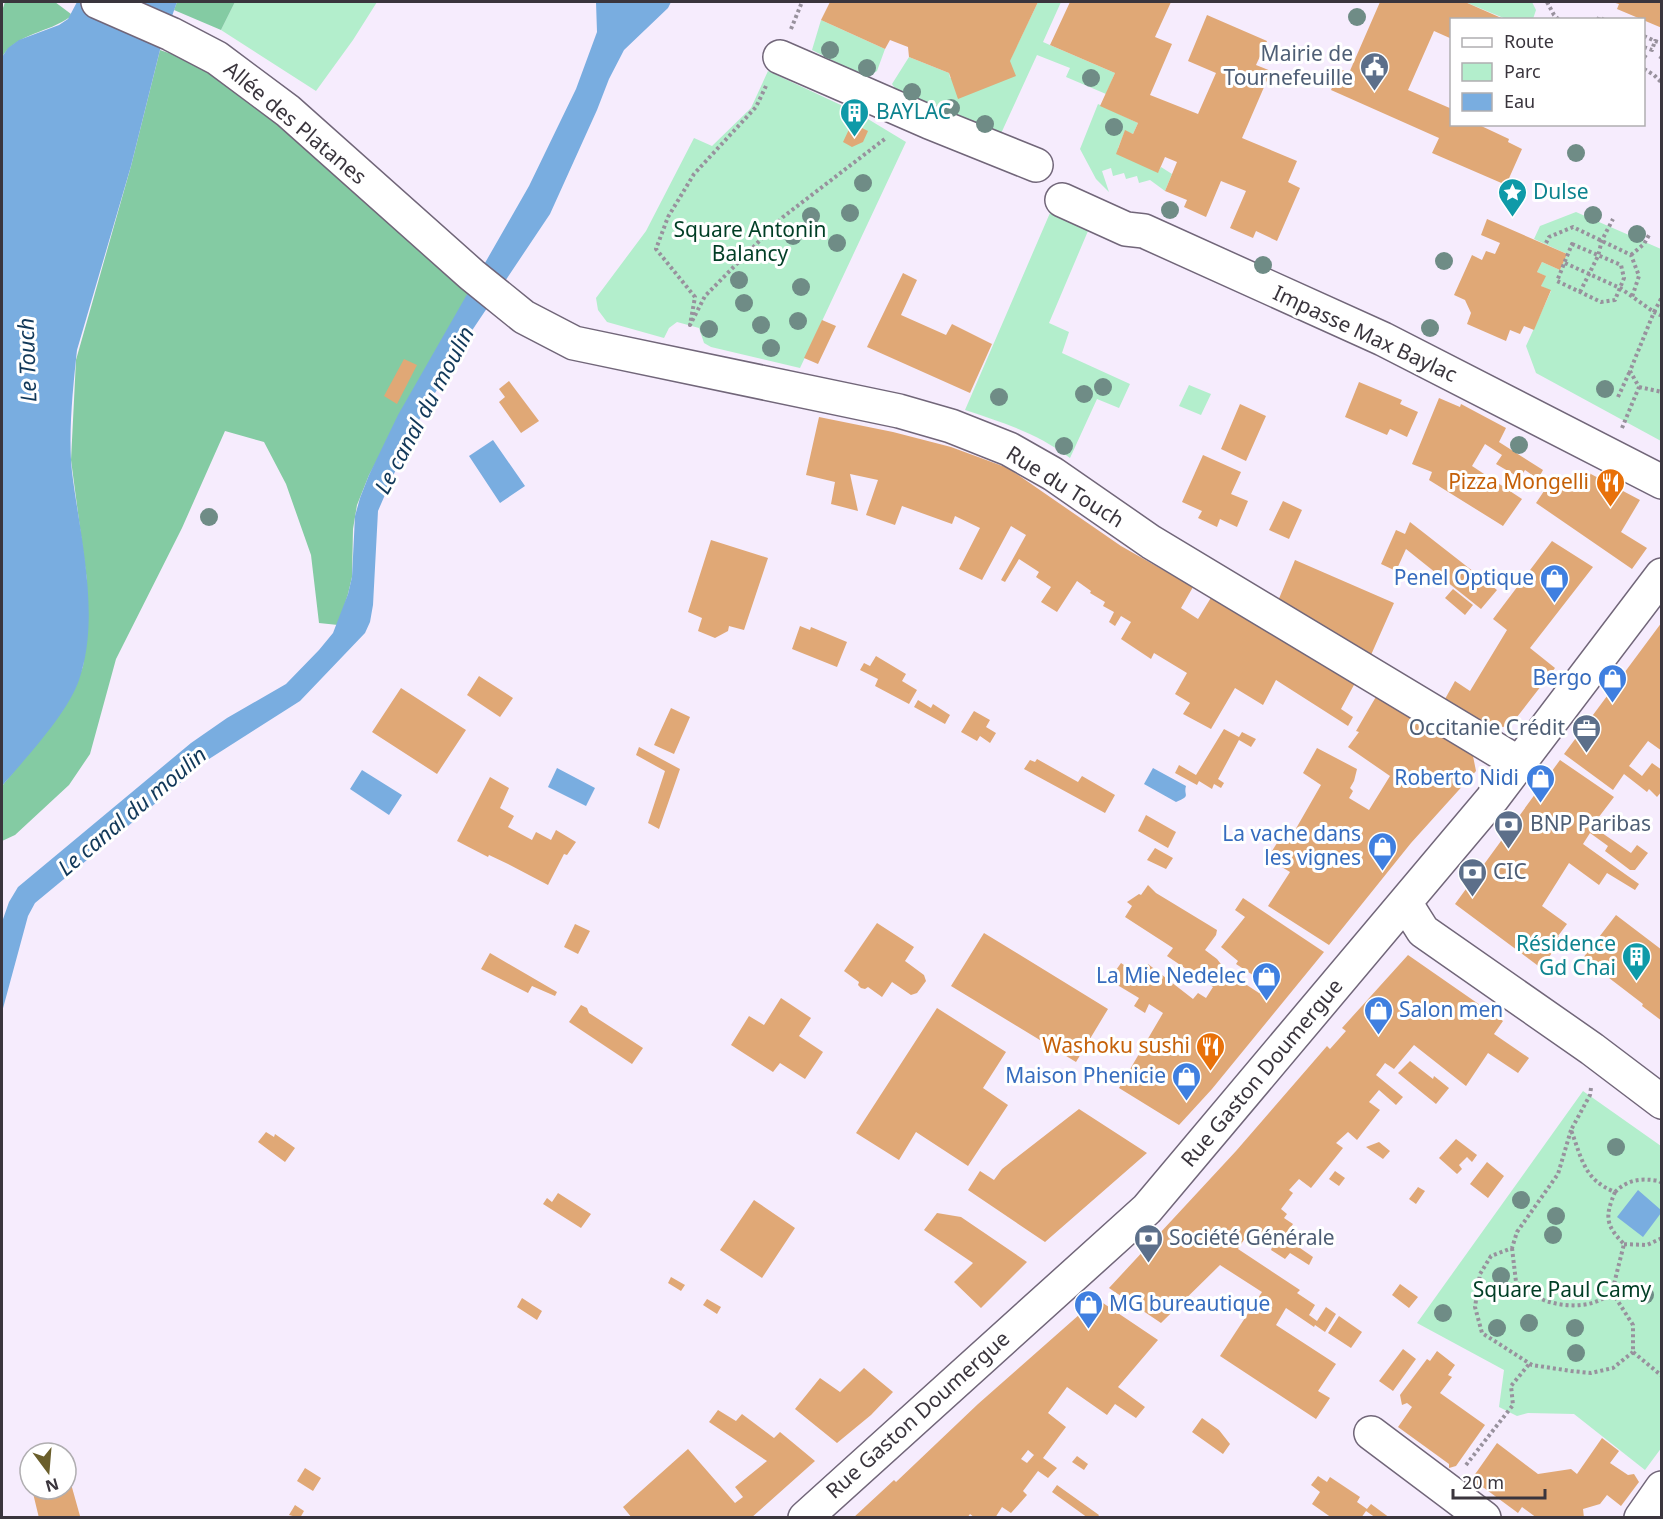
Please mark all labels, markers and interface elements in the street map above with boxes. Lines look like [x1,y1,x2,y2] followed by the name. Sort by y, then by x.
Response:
[1450,18,1645,126] legend
[1504,29,1554,53] text: Route
[1223,39,1353,91] place label: Mairie de Tournefeuille
[1358,50,1390,92] public building icon: Mairie de Tournefeuille
[219,54,373,190] street label: Allée des Platanes
[1504,59,1541,83] text: Parc
[1504,89,1535,113] text: Eau
[839,96,871,138] building icon: BAYLAC
[876,97,951,125] place label: BAYLAC
[1496,176,1528,218] place icon: Dulse
[1533,177,1589,205] place label: Dulse
[674,215,826,267] park label: Square Antonin Balancy
[1269,278,1462,388] street label: Impasse Max Baylac
[10,317,42,403] water label: Le Touch
[366,320,480,499] water label: Le canal du moulin
[1001,439,1130,533] street label: Rue du Touch
[1594,466,1626,508] restaurant icon: Pizza Mongelli
[1448,467,1589,495] place label: Pizza Mongelli
[1539,562,1571,604] shop icon: Penel Optique
[1394,563,1534,591] place label: Penel Optique
[1597,662,1629,704] shop icon: Bergo
[1532,663,1592,691] place label: Bergo
[1570,712,1602,754] office icon: Occitanie Crédit
[1409,713,1565,741] place label: Occitanie Crédit
[50,739,212,881] water label: Le canal du moulin
[1524,762,1556,804] shop icon: Roberto Nidi
[1394,763,1519,791] place label: Roberto Nidi
[1493,808,1525,850] bank icon: BNP Paribas
[1530,809,1651,837] place label: BNP Paribas
[1222,819,1361,871] place label: La vache dans les vignes
[1366,830,1398,872] shop icon: La vache dans les vignes
[1456,856,1488,898] bank icon: CIC
[1493,857,1527,885] place label: CIC
[1516,929,1616,981] place label: Résidence Gd Chai
[1621,940,1653,982] building icon: Résidence Gd Chai
[1251,960,1283,1002] shop icon: La Mie Nedelec
[1096,961,1246,989] place label: La Mie Nedelec
[1174,972,1348,1172] street label: Rue Gaston Doumergue
[1362,994,1394,1036] shop icon: Salon men
[1399,995,1503,1023] place label: Salon men
[1195,1030,1227,1072] restaurant icon: Washoku sushi
[1042,1031,1190,1059] place label: Washoku sushi
[1171,1060,1203,1102] shop icon: Maison Phenicie
[1005,1061,1166,1089] place label: Maison Phenicie
[1132,1222,1164,1264] bank icon: Société Générale
[1169,1223,1335,1251] place label: Société Générale
[1473,1275,1652,1303] park label: Square Paul Camy
[1072,1288,1104,1330] shop icon: MG bureautique
[1109,1289,1270,1317] place label: MG bureautique
[820,1324,1015,1504] street label: Rue Gaston Doumergue
[18,1441,78,1501] north arrow
[1453,1462,1544,1500] scale bar
[1462,1470,1504,1494] text: 20 m
[43,1473,61,1498] text: N

